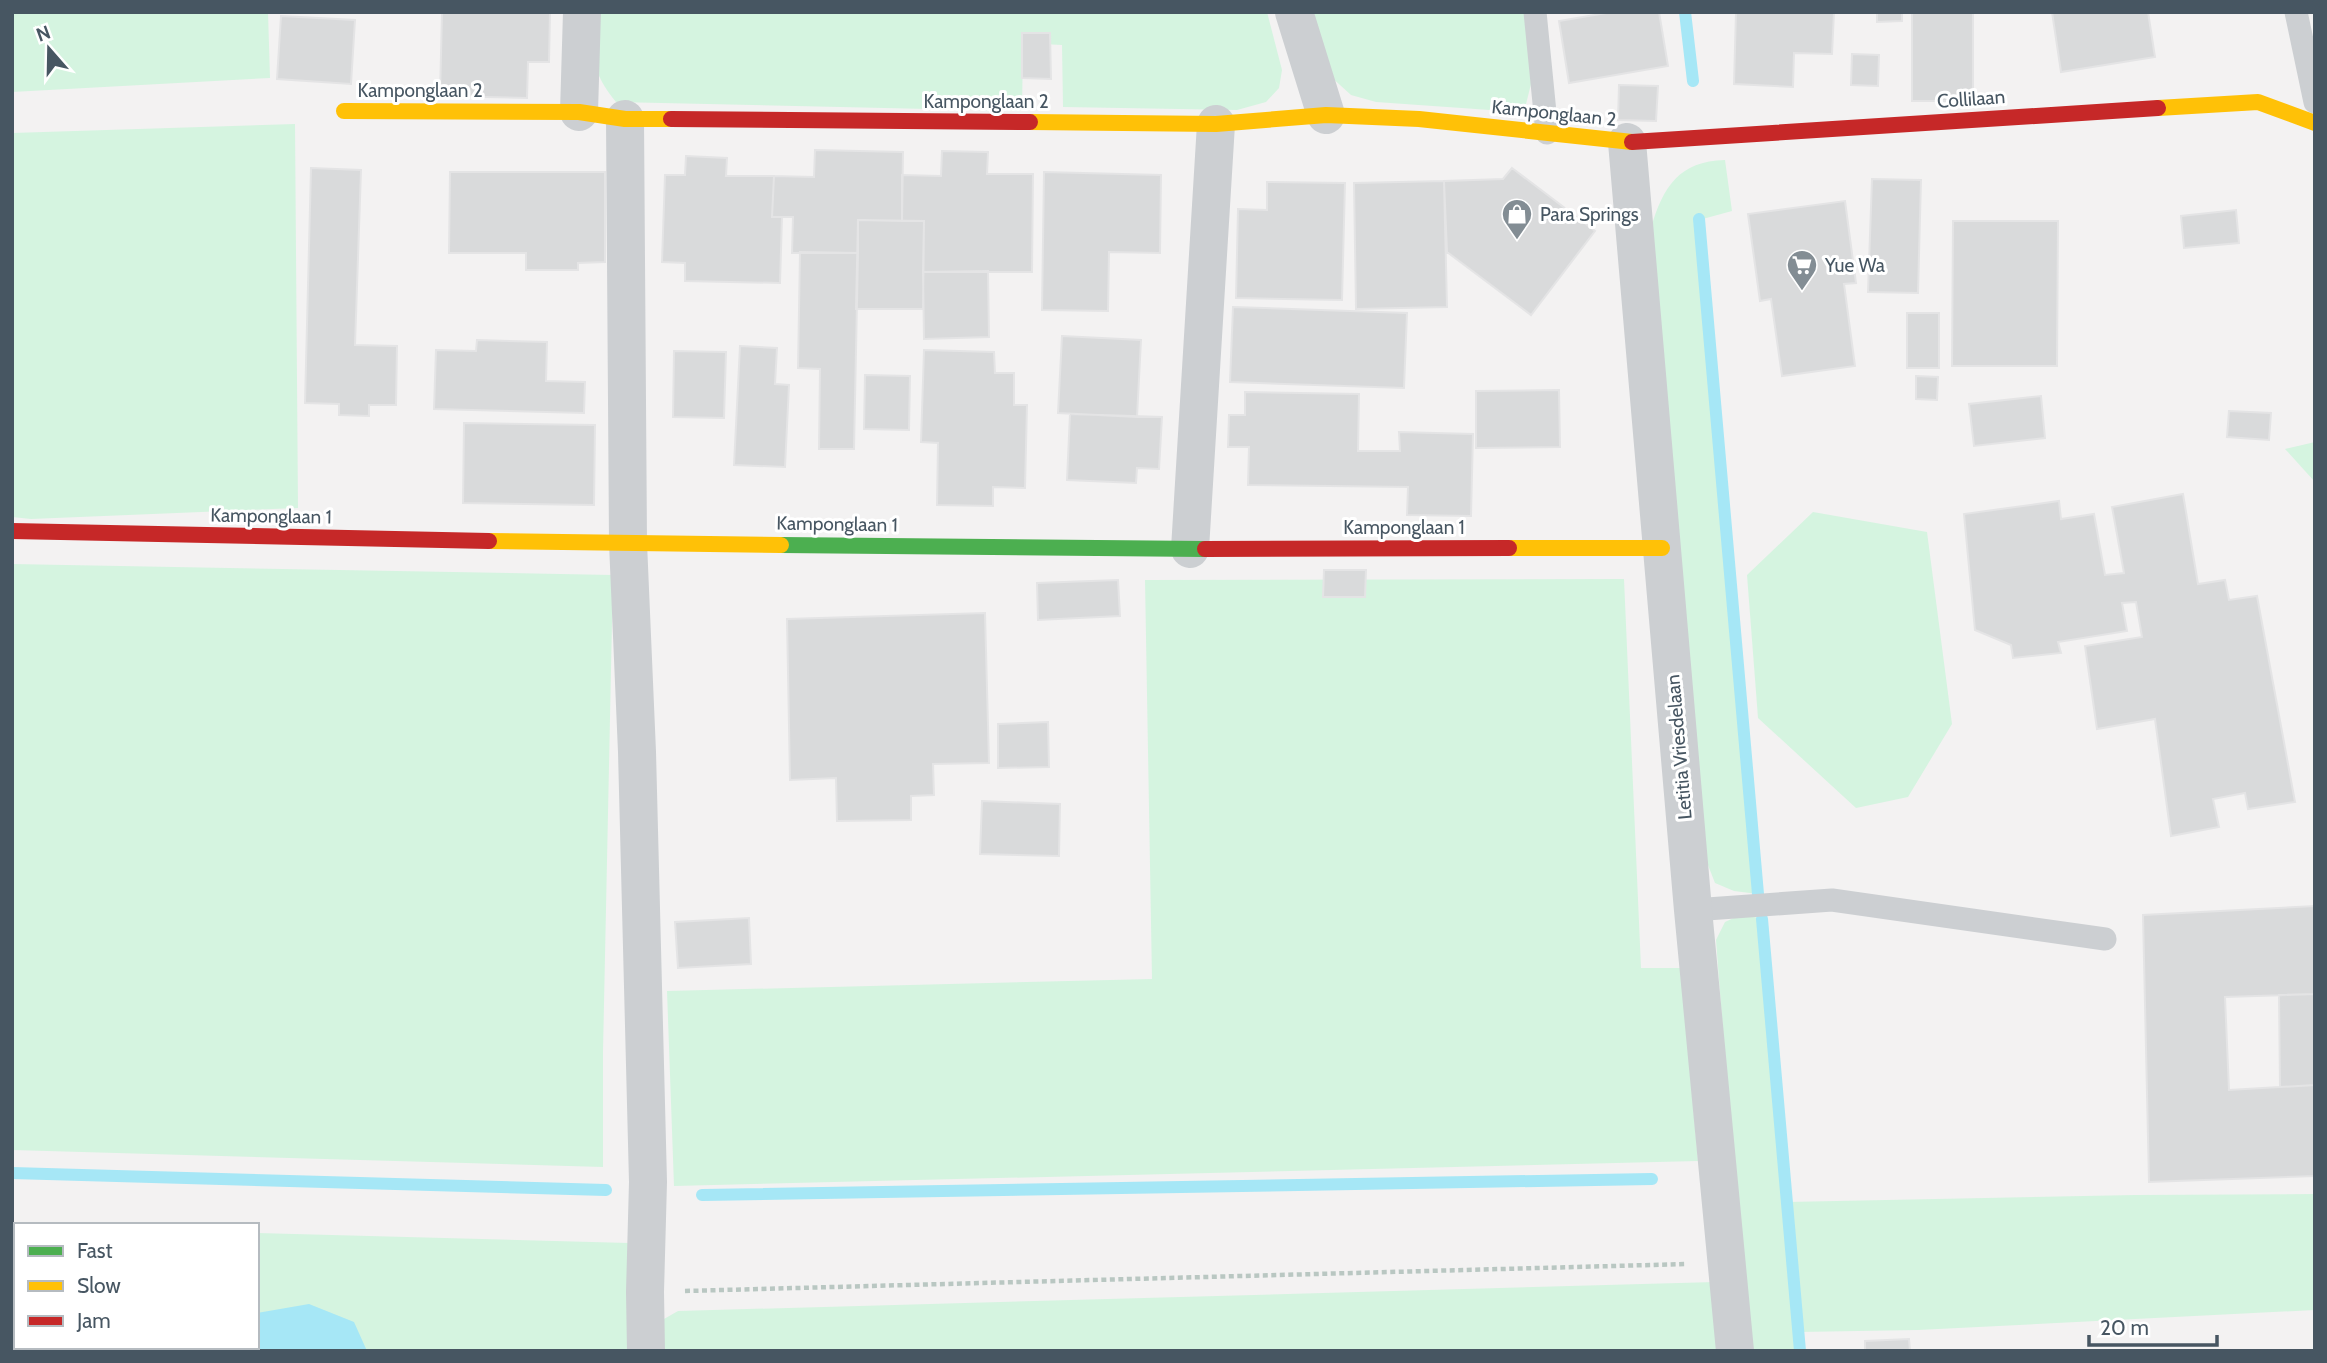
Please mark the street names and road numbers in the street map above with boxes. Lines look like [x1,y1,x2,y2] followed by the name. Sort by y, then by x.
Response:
[357,79,483,102] street label: Kamponglaan 2
[1936,85,2006,113] street label: Collilaan
[923,90,1049,113] street label: Kamponglaan 2
[1491,95,1617,131] street label: Kamponglaan 2
[210,503,332,529] street label: Kamponglaan 1
[776,511,898,537] street label: Kamponglaan 1
[1343,516,1465,539] street label: Kamponglaan 1
[1661,674,1697,820] street label: Letitia Vriesdelaan

